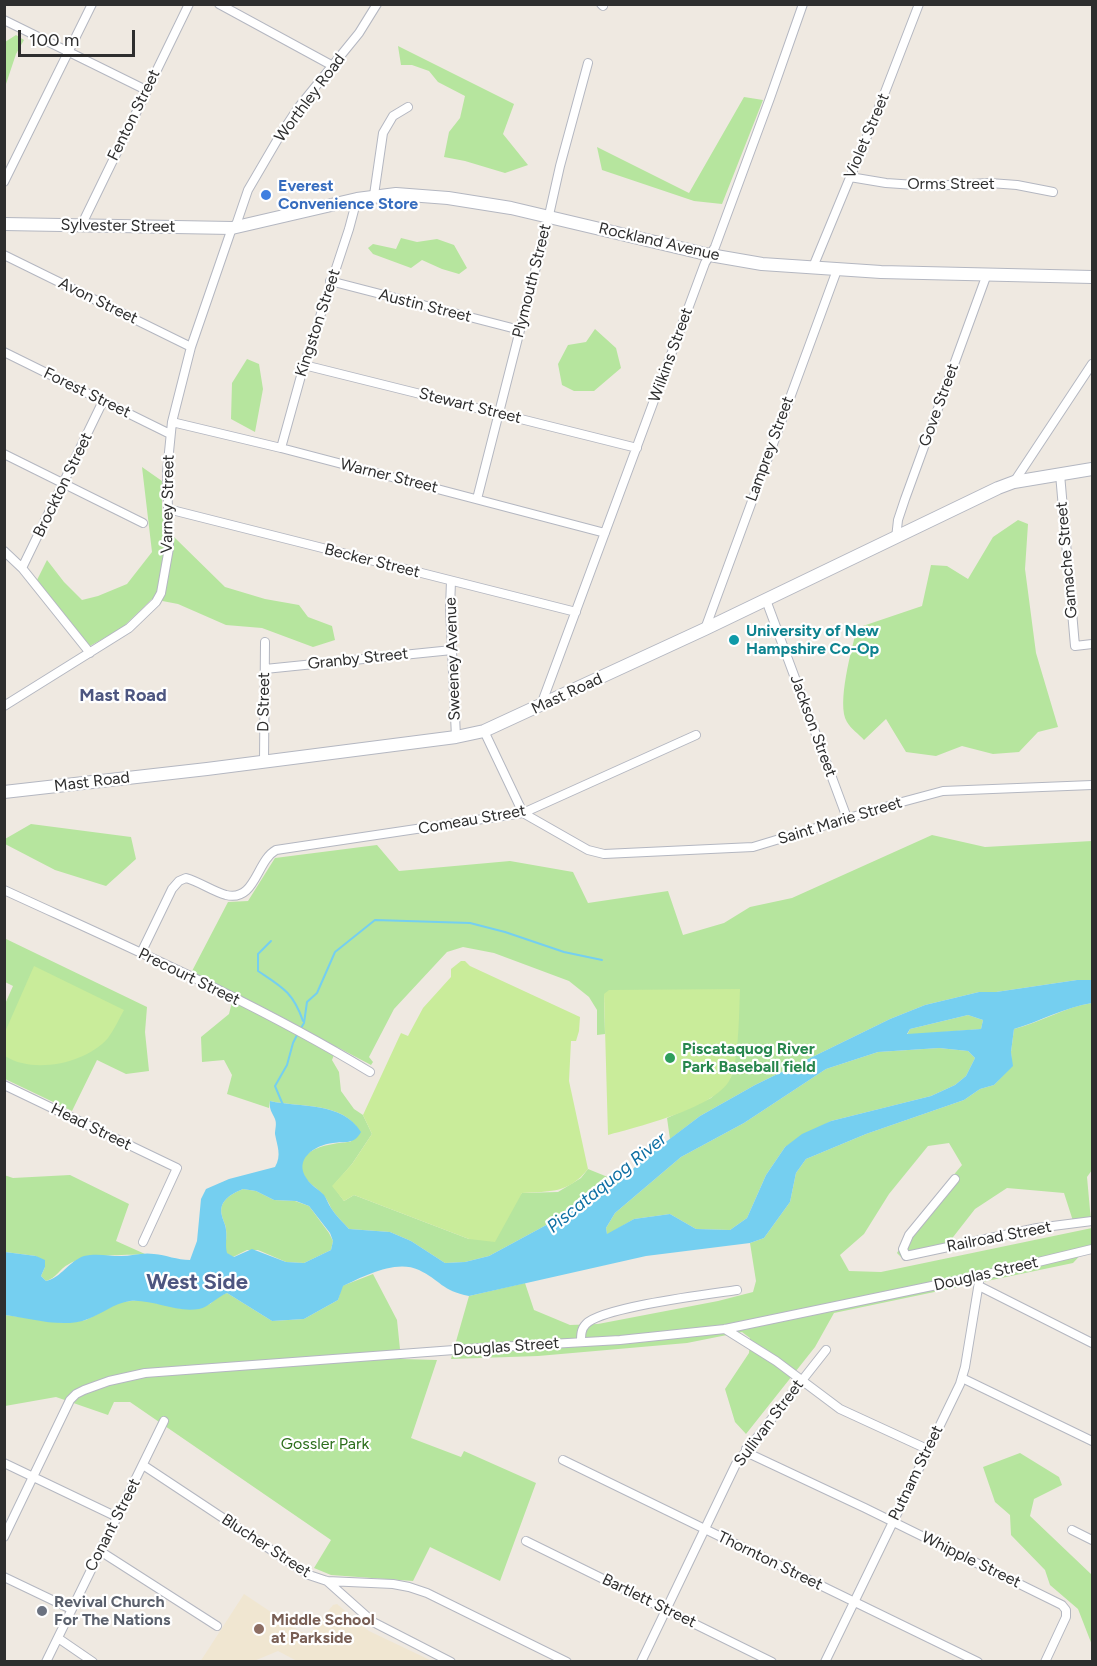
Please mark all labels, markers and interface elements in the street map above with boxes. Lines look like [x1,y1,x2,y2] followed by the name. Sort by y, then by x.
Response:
[21,18,138,56] scale bar
[29,29,79,51] text: 100 m
[271,50,349,146] street label: Worthley Road
[104,66,164,164] street label: Fenton Street
[840,90,894,182] street label: Violet Street
[907,174,995,194] street label: Orms Street
[278,176,418,214] place label: Everest Convenience Store
[259,188,273,202] marker: Everest Convenience Store
[60,215,176,237] street label: Sylvester Street
[597,219,721,265] street label: Rockland Avenue
[509,222,555,340] street label: Plymouth Street
[292,267,344,379] street label: Kingston Street
[55,274,141,328] street label: Avon Street
[377,285,473,327] street label: Austin Street
[645,305,697,405] street label: Wilkins Street
[915,361,963,449] street label: Gove Street
[40,364,134,422] street label: Forest Street
[417,384,523,428] street label: Stewart Street
[742,394,798,504] street label: Lamprey Street
[29,430,97,540] street label: Brockton Street
[158,455,178,553] street label: Varney Street
[338,455,440,497] street label: Warner Street
[1052,501,1082,619] street label: Gamache Street
[322,540,422,582] street label: Becker Street
[441,597,465,721] street label: Sweeney Avenue
[746,621,879,659] place label: University of New Hampshire Co-Op
[727,633,741,647] marker: University of New Hampshire Co-Op
[307,644,409,674] street label: Granby Street
[529,669,605,719] street label: Mast Road
[254,672,274,732] street label: D Street
[786,672,840,780] street label: Jackson Street
[79,685,167,707] district label: Mast Road
[53,768,131,796] street label: Mast Road
[776,793,904,849] street label: Saint Marie Street
[417,801,527,839] street label: Comeau Street
[135,944,243,1010] street label: Precourt Street
[682,1039,816,1077] place label: Piscataquog River Park Baseball field
[663,1051,677,1065] marker: Piscataquog River Park Baseball field
[48,1099,134,1155] street label: Head Street
[543,1128,671,1238] water label: Piscataquog River
[945,1217,1053,1257] street label: Railroad Street
[932,1253,1040,1295] street label: Douglas Street
[146,1270,248,1296] district label: West Side
[452,1334,560,1360] street label: Douglas Street
[730,1376,808,1470] street label: Sullivan Street
[885,1422,947,1524] street label: Putnam Street
[281,1434,369,1454] park label: Gossler Park
[81,1475,145,1575] street label: Conant Street
[218,1510,314,1582] street label: Blucher Street
[714,1527,826,1595] street label: Thornton Street
[918,1528,1024,1592] street label: Whipple Street
[599,1570,699,1632] street label: Bartlett Street
[54,1592,170,1630] place label: Revival Church For The Nations
[35,1604,49,1618] marker: Revival Church For The Nations
[271,1610,375,1648] place label: Middle School at Parkside
[252,1622,266,1636] marker: Middle School at Parkside

